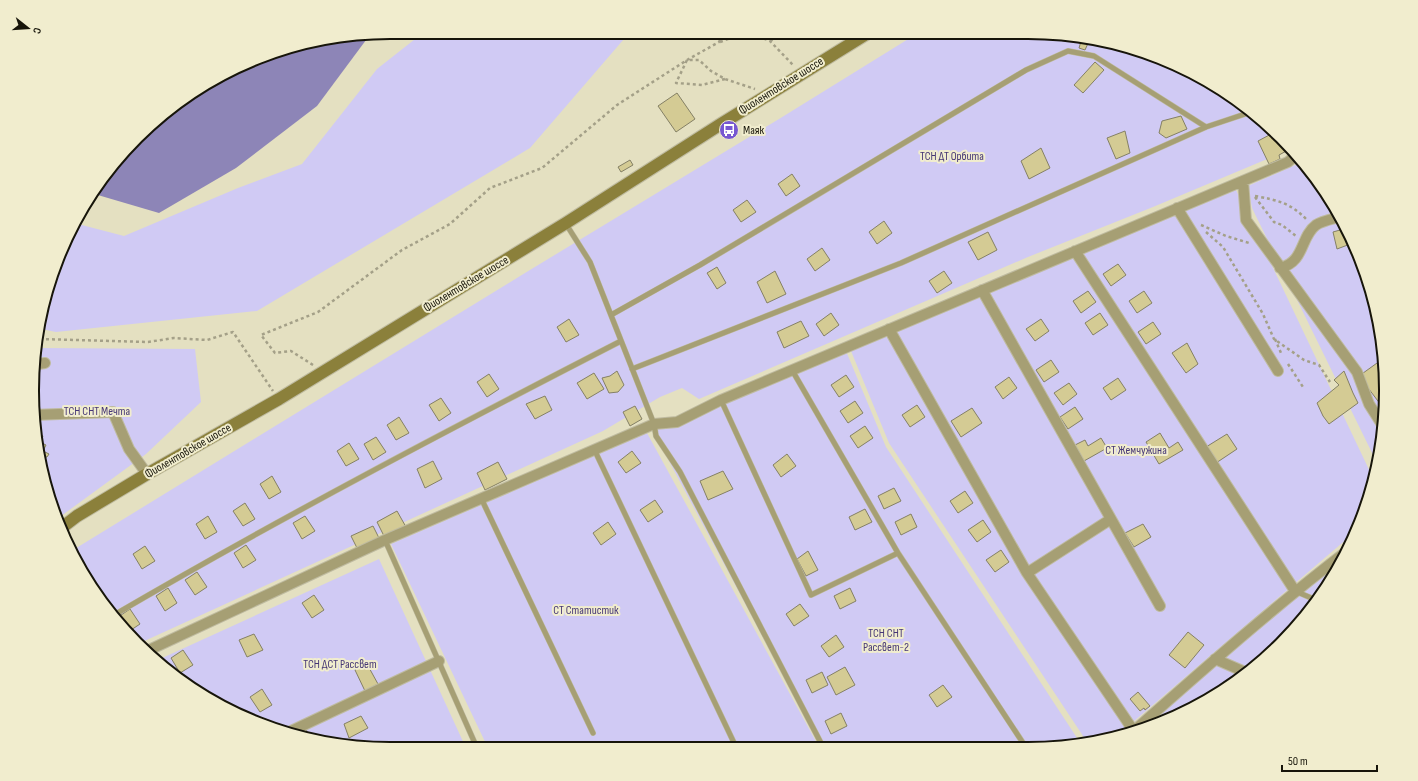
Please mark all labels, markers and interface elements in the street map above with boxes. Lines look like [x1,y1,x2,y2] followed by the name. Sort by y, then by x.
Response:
[8,8,48,48] north arrow
[30,26,44,36] text: С
[736,54,826,118] street label: Фиолентовское шоссе
[718,119,740,141] bus stop icon: Маяк
[743,123,764,138] place label: Маяк
[920,149,984,164] park label: ТСН ДТ Орбита
[420,252,512,315] street label: Фиолентовское шоссе
[64,404,131,419] park label: ТСН СНТ Мечта
[142,420,234,482] street label: Фиолентовское шоссе
[1105,443,1167,458] park label: СТ Жемчужина
[553,603,619,618] park label: СТ Статистик
[863,626,909,655] park label: ТСН СНТ Рассвет-2
[303,657,377,672] park label: ТСН ДСТ Рассвет
[1282,747,1377,773] scale bar
[1288,754,1308,769] text: 50 m

